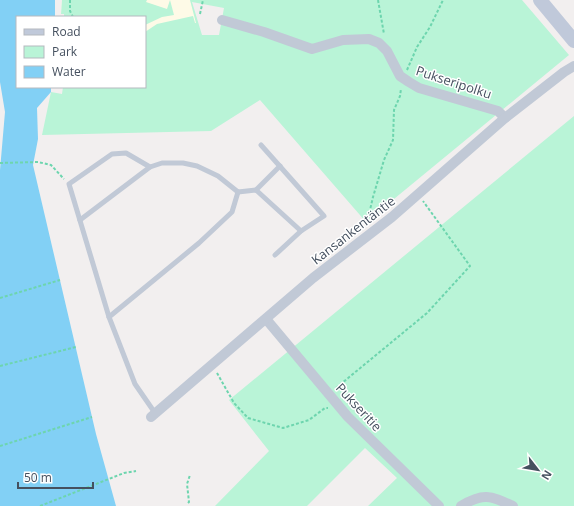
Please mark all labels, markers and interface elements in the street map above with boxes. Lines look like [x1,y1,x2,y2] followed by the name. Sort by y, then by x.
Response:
[16,16,146,88] legend
[52,23,81,40] text: Road
[52,43,78,60] text: Park
[414,61,494,103] street label: Pukseripolku
[52,63,86,80] text: Water
[307,192,399,268] street label: Kansankentäntie
[332,379,386,435] street label: Pukseritie
[518,450,558,490] north arrow
[18,464,93,490] scale bar
[538,468,556,483] text: N
[24,469,52,486] text: 50 m

